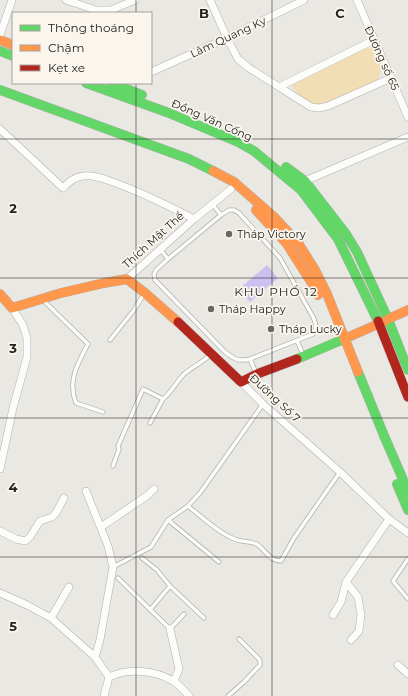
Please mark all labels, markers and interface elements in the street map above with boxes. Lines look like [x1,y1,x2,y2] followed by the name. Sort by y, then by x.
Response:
[199,5,209,21] text: B
[335,5,345,21] text: C
[12,12,152,84] legend
[188,13,268,61] street label: Lâm Quang Ky
[48,20,134,35] text: Thông thoáng
[362,24,402,92] street label: Đương số 65
[48,40,84,55] text: Chậm
[48,60,85,75] text: Kẹt xe
[169,96,255,144] street label: Đồng Văn Cống
[9,200,17,216] text: 2
[119,209,187,271] street label: Thích Mật Thể
[237,227,306,241] place label: Tháp Victory
[224,229,234,239] marker: Tháp Victory
[234,284,318,299] district label: KHU PHỐ 12
[219,302,286,316] place label: Tháp Happy
[206,304,216,314] marker: Tháp Happy
[279,322,342,336] place label: Tháp Lucky
[266,324,276,334] marker: Tháp Lucky
[8,340,17,356] text: 3
[247,371,303,425] street label: Đường Số 7
[9,479,18,495] text: 4
[9,618,17,634] text: 5

